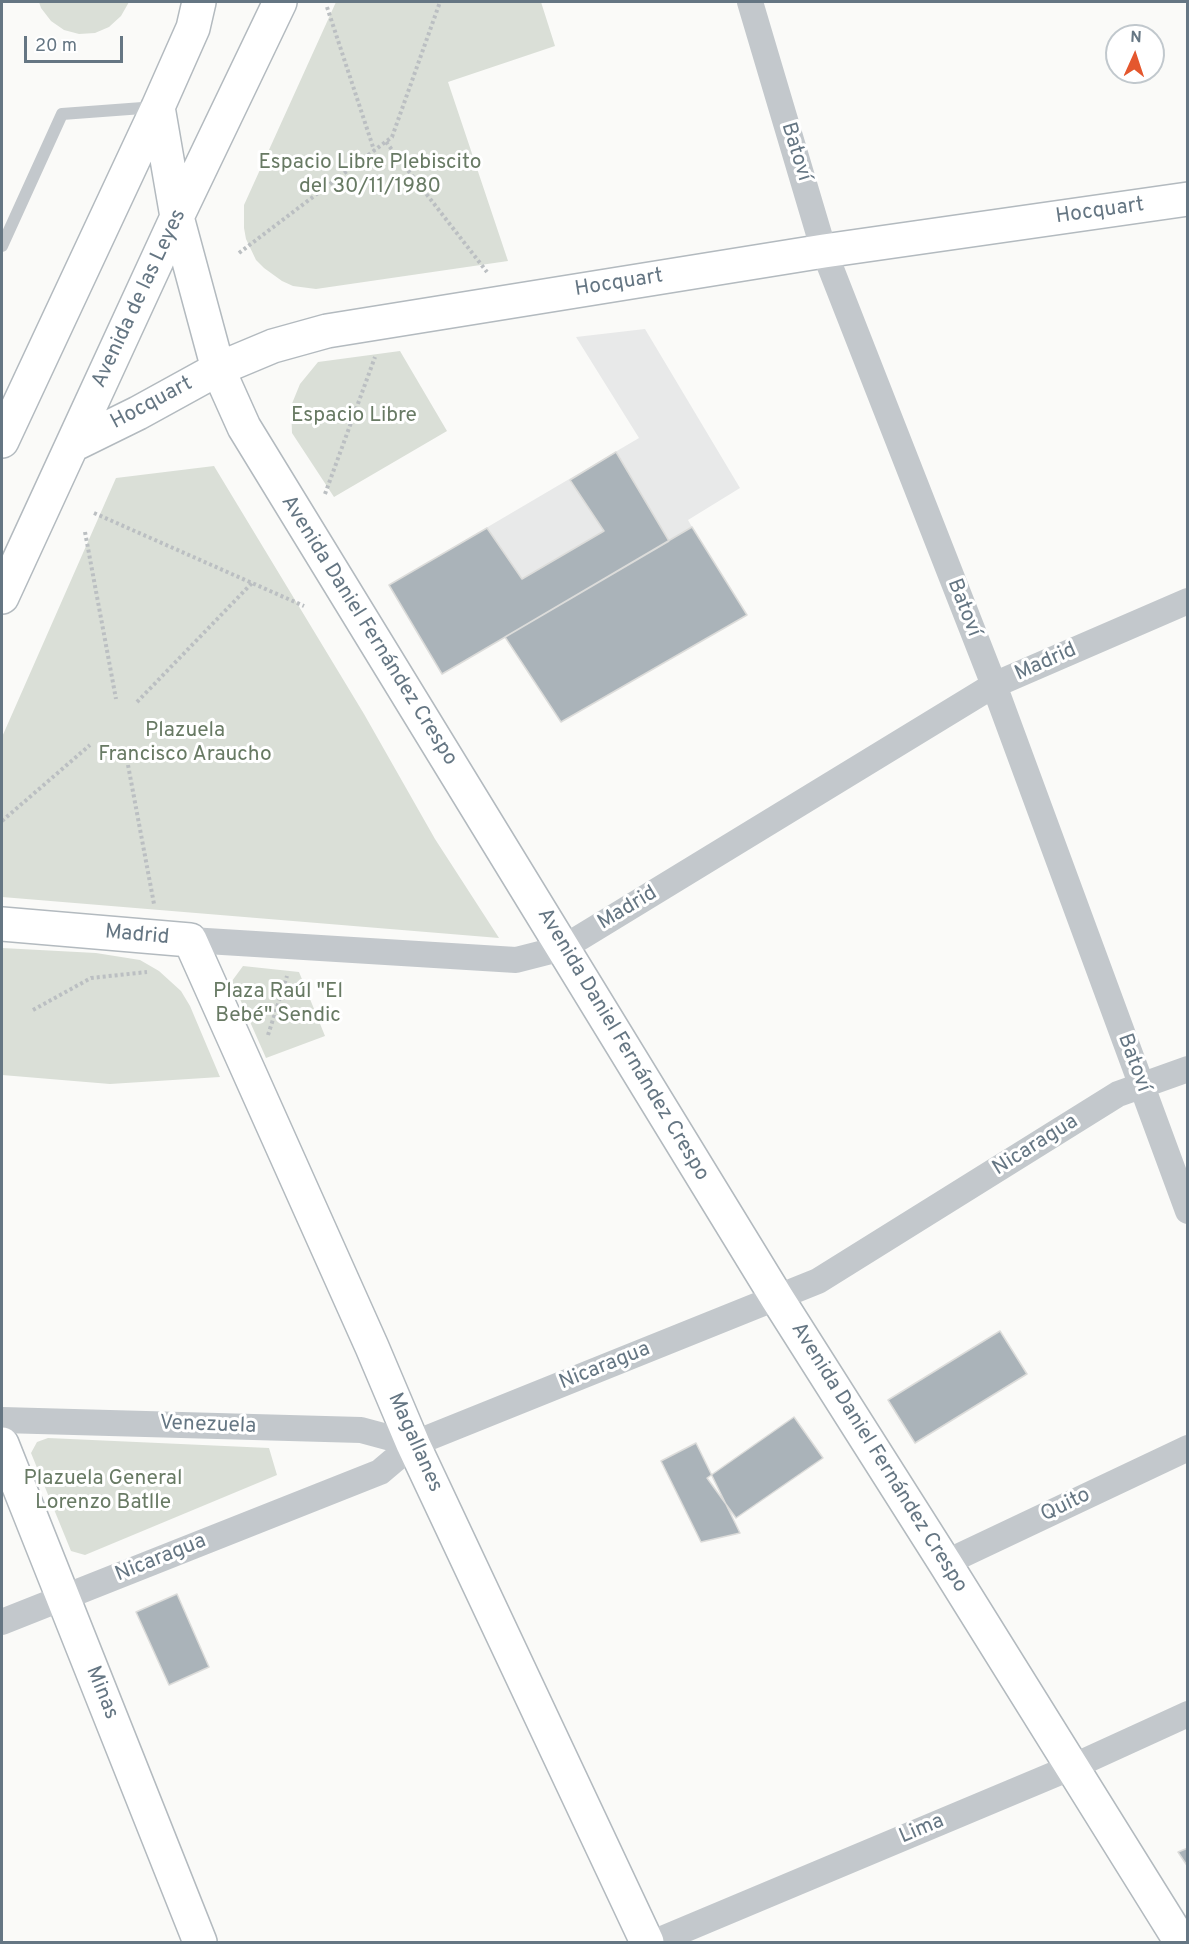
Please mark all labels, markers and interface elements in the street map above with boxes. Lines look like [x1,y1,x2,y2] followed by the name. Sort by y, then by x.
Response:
[27,24,126,62] scale bar
[1105,24,1165,84] north arrow
[1130,28,1142,48] text: N
[35,35,77,58] text: 20 m
[774,120,816,184] street label: Batoví
[259,151,481,201] park label: Espacio Libre Plebiscito del 30/11/1980
[1054,193,1146,231] street label: Hocquart
[88,206,192,392] street label: Avenida de las Leyes
[573,265,665,303] street label: Hocquart
[107,372,197,436] street label: Hocquart
[291,404,417,430] park label: Espacio Libre
[274,491,462,771] street label: Avenida Daniel Fernández Crespo
[940,575,986,641] street label: Batoví
[1011,638,1081,688] street label: Madrid
[98,719,272,769] park label: Plazuela Francisco Araucho
[594,882,662,936] street label: Madrid
[530,904,714,1186] street label: Avenida Daniel Fernández Crespo
[104,921,170,951] street label: Madrid
[213,980,343,1030] park label: Plaza Raúl "El Bebé" Sendic
[1111,1030,1155,1096] street label: Batoví
[989,1110,1083,1182] street label: Nicaragua
[784,1318,972,1598] street label: Avenida Daniel Fernández Crespo
[556,1337,654,1397] street label: Nicaragua
[381,1389,447,1497] street label: Magallanes
[159,1412,257,1440] street label: Venezuela
[24,1467,182,1517] park label: Plazuela General Lorenzo Batlle
[1037,1483,1095,1529] street label: Quito
[112,1529,210,1589] street label: Nicaragua
[79,1663,123,1723] street label: Minas
[896,1809,948,1851] street label: Lima

